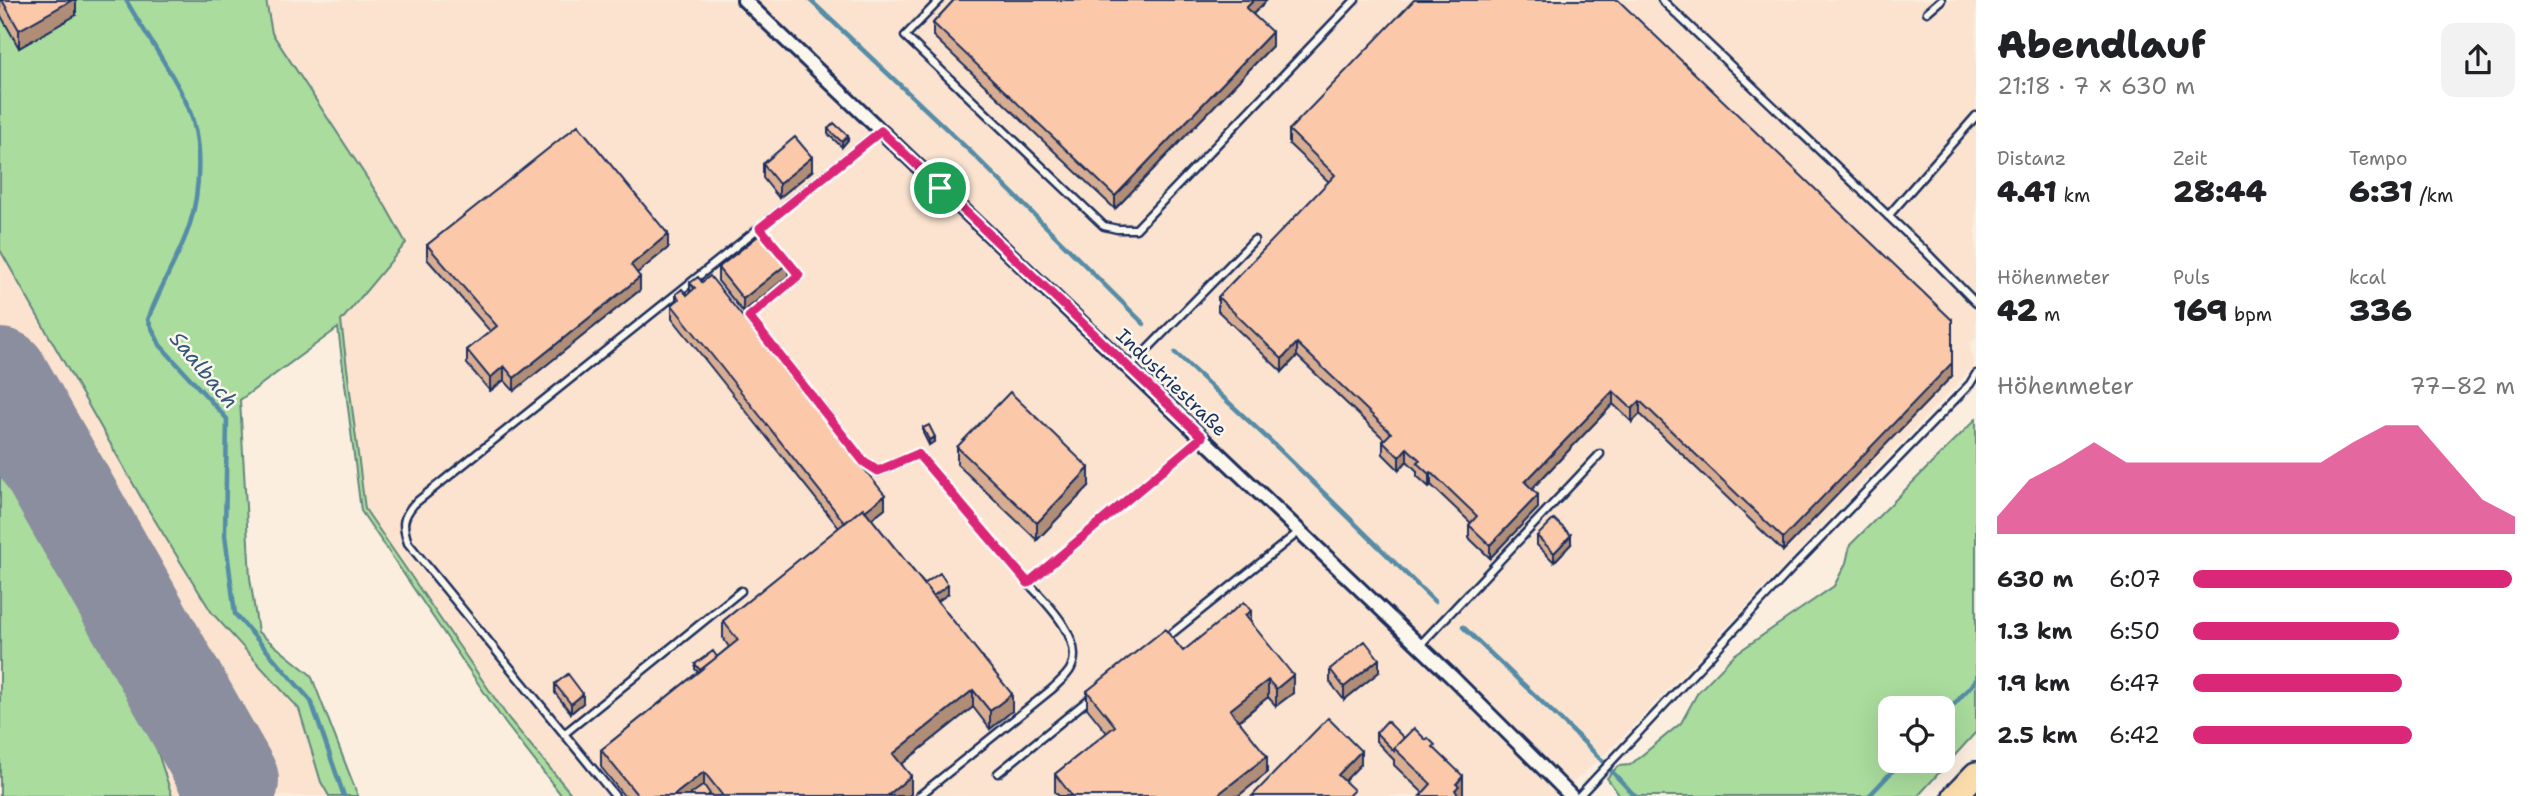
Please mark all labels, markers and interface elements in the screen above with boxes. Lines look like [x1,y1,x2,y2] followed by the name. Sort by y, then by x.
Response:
[1997,19,2206,70] text: Abendlauf
[2441,23,2515,97] button: share
[1997,71,2195,101] text: 21:18 · 7 × 630 m
[1997,146,2066,171] text: Distanz
[2173,146,2208,171] text: Zeit
[2349,146,2408,171] text: Tempo
[910,158,970,218] pin
[921,169,959,207] icon: arrive
[1997,171,2057,212] text: 4.41
[2173,171,2267,212] text: 28:44
[2349,171,2413,212] text: 6:31
[2057,183,2090,208] text: km
[2413,183,2453,208] text: /km
[1997,265,2110,290] text: Höhenmeter
[2173,265,2210,290] text: Puls
[2349,265,2386,290] text: kcal
[1997,290,2038,331] text: 42
[2173,290,2228,331] text: 169
[2349,290,2412,331] text: 336
[2038,302,2060,327] text: m
[2228,302,2272,327] text: bpm
[1111,323,1232,442] street label: Industriestraße
[163,325,245,415] water label: Saalbach
[1997,371,2134,401] text: Höhenmeter
[2410,371,2515,401] text: 77–82 m
[1997,564,2073,594] text: 630 m
[2109,564,2161,594] text: 6:07
[1997,616,2072,646] text: 1.3 km
[2109,616,2160,646] text: 6:50
[1997,668,2070,698] text: 1.9 km
[2109,668,2160,698] text: 6:47
[1878,696,1955,773] map controls
[1878,696,1955,773] button: locate
[1997,720,2078,750] text: 2.5 km
[2109,720,2160,750] text: 6:42

